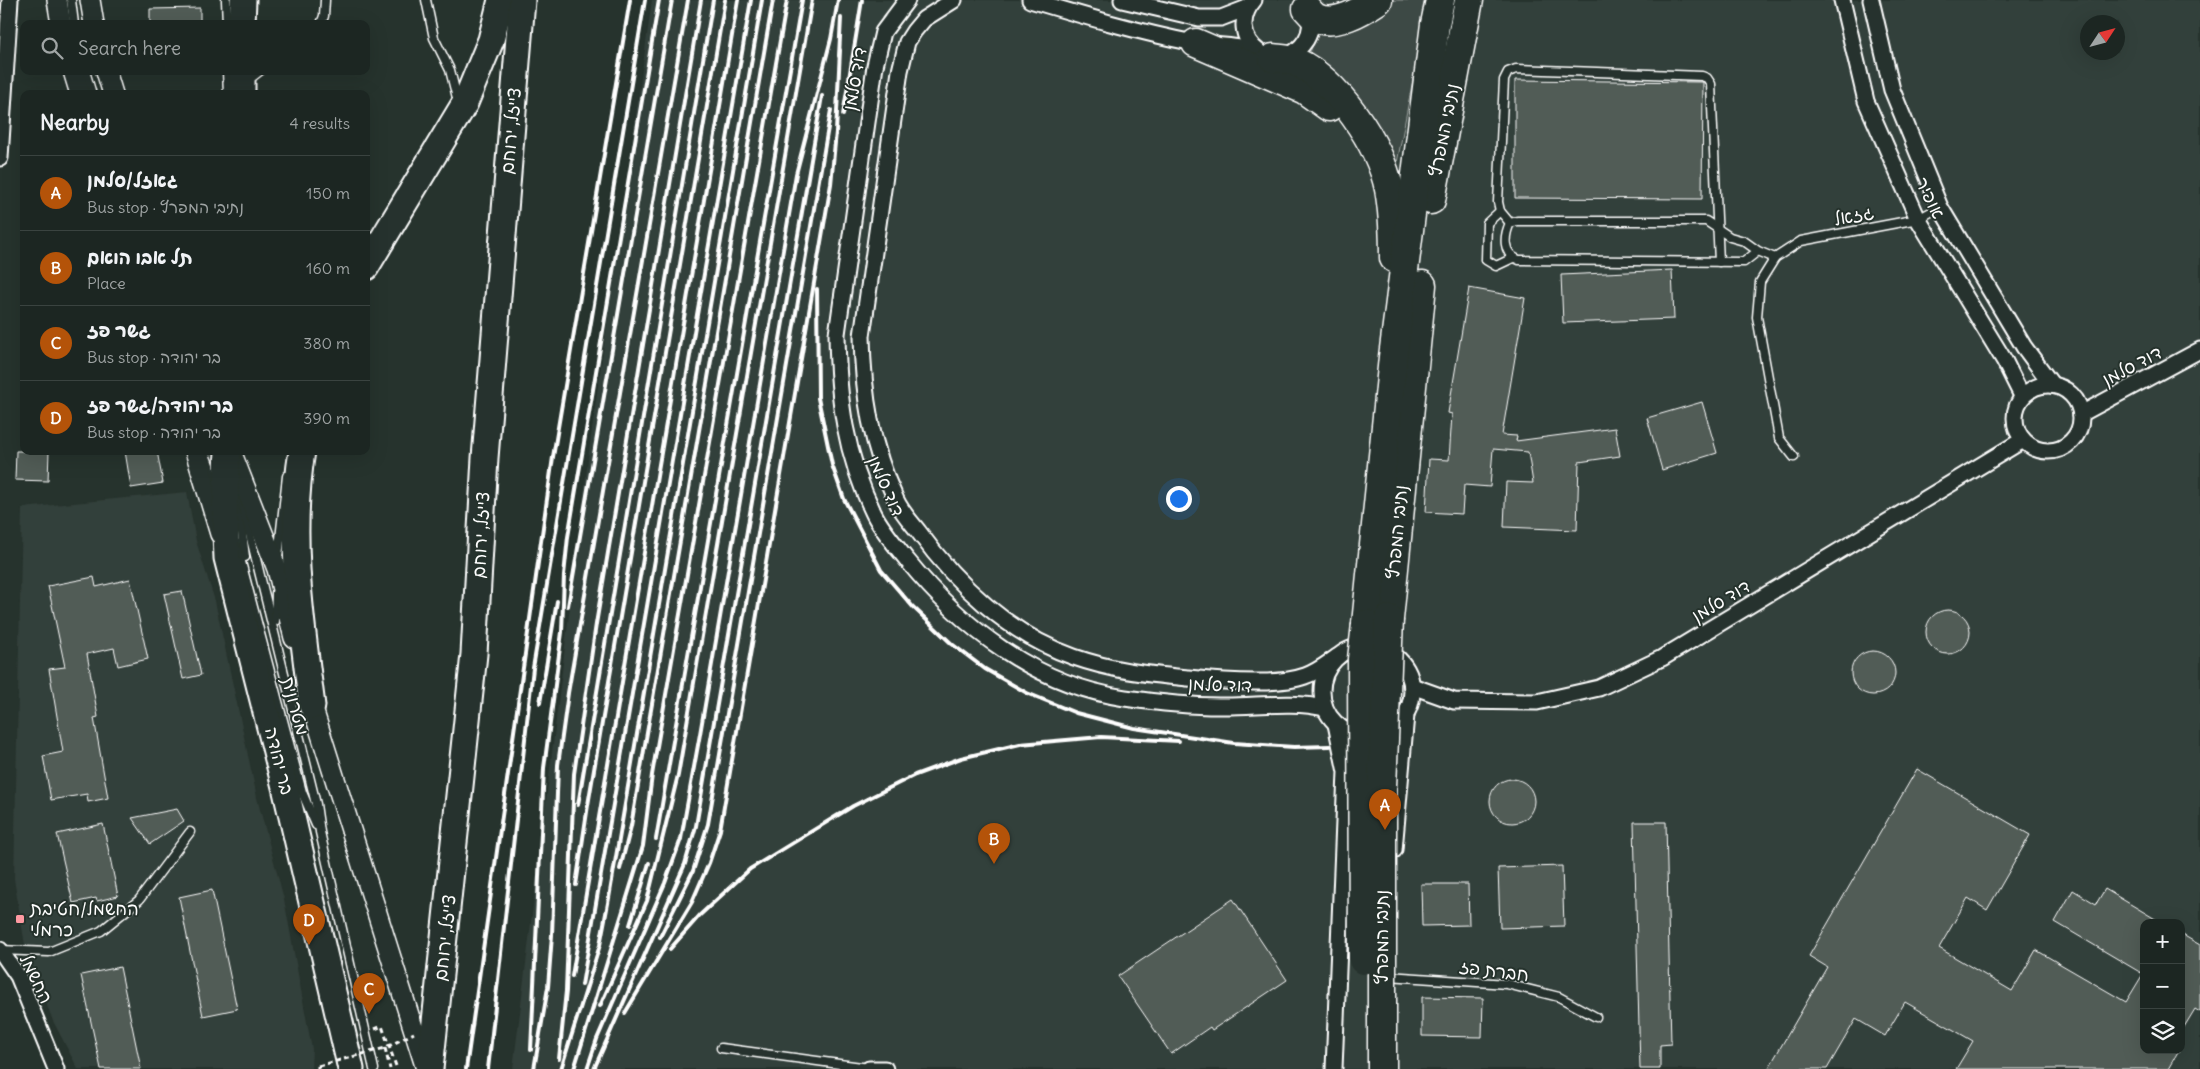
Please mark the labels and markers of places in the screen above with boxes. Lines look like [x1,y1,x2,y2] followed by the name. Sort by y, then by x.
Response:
[1369,789,1401,830] pin: A
[978,823,1010,864] pin: B
[29,897,139,941] place label: החשמל/חטיבת כרמלי
[293,904,325,945] pin: D
[14,913,26,925] marker: החשמל/חטיבת כרמלי
[353,973,385,1014] pin: C

